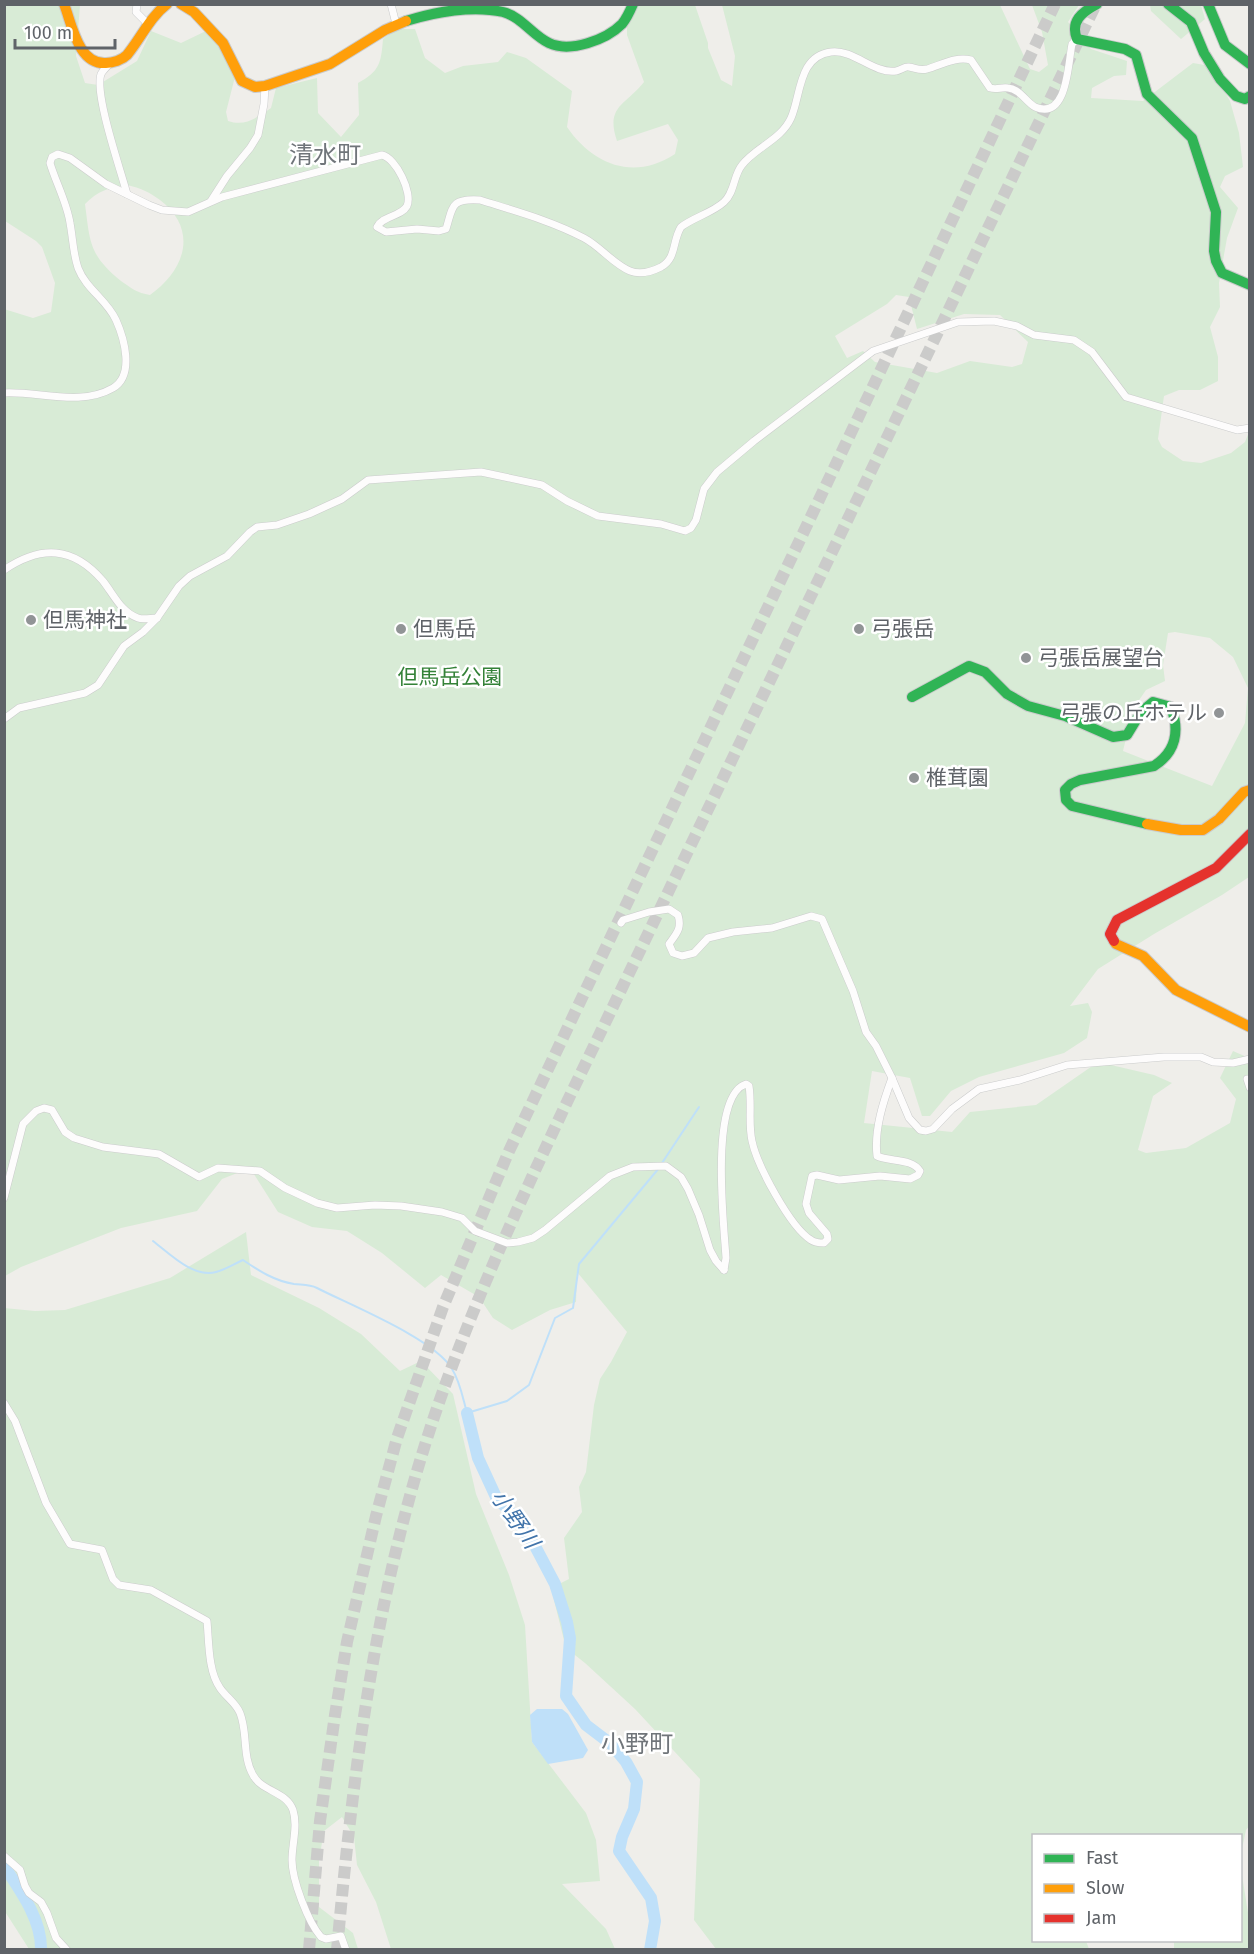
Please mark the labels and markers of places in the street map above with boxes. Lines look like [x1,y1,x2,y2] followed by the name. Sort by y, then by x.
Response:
[43,607,127,633] place label: 但馬神社
[24,613,38,627] marker: 但馬神社
[413,616,476,642] place label: 但馬岳
[871,616,934,642] place label: 弓張岳
[394,622,408,636] marker: 但馬岳
[852,622,866,636] marker: 弓張岳
[1038,645,1164,671] place label: 弓張岳展望台
[1019,651,1033,665] marker: 弓張岳展望台
[1060,700,1207,726] place label: 弓張の丘ホテル
[1212,706,1226,720] marker: 弓張の丘ホテル
[926,765,989,791] place label: 椎茸園
[907,771,921,785] marker: 椎茸園

